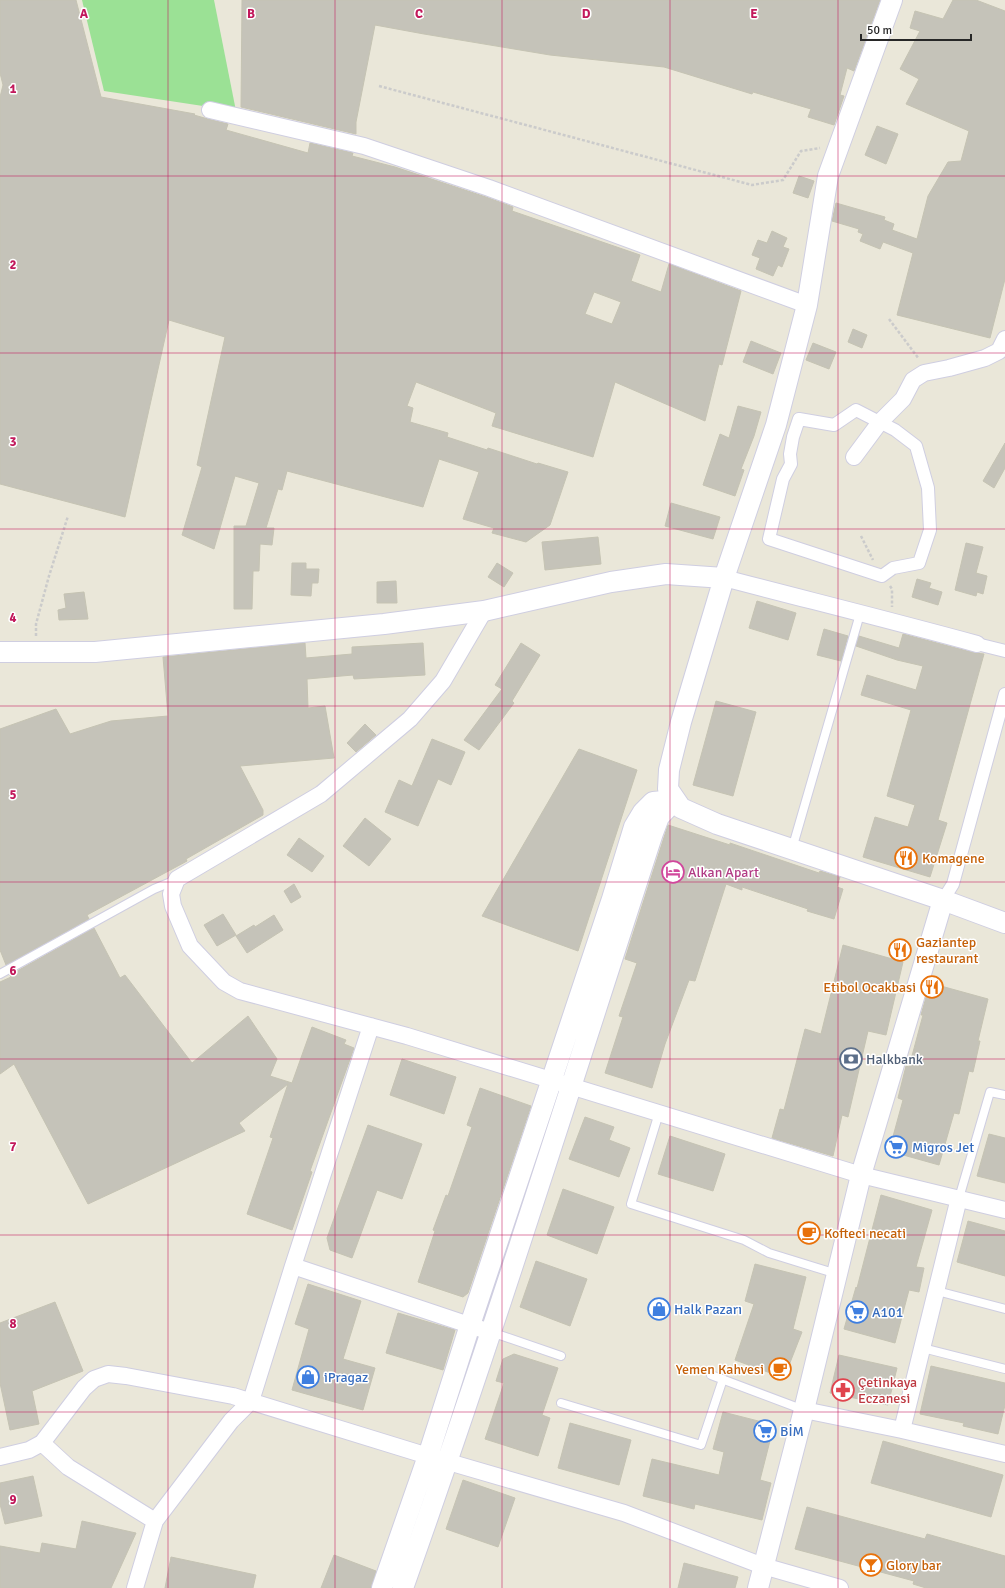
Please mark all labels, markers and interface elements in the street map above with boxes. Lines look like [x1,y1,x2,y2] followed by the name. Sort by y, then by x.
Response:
[80,6,89,22] text: A
[247,6,255,22] text: B
[415,6,423,22] text: C
[582,6,591,22] text: D
[750,6,758,22] text: E
[861,16,971,42] scale bar
[867,23,892,38] text: 50 m
[9,81,17,97] text: 1
[9,257,17,273] text: 2
[9,434,17,450] text: 3
[9,610,17,626] text: 4
[9,787,17,803] text: 5
[893,845,919,871] restaurant icon: Komagene
[922,850,985,867] place label: Komagene
[660,859,686,885] hotel icon: Alkan Apart
[688,864,759,881] place label: Alkan Apart
[916,934,978,967] place label: Gaziantep restaurant
[887,937,913,963] restaurant icon: Gaziantep restaurant
[9,963,17,979] text: 6
[919,974,945,1000] restaurant icon: Etibol Ocakbasi
[823,979,916,996] place label: Etibol Ocakbasi
[838,1046,864,1072] bank icon: Halkbank
[866,1051,923,1068] place label: Halkbank
[883,1134,909,1160] supermarket icon: Migros Jet
[9,1139,17,1155] text: 7
[912,1139,974,1156] place label: Migros Jet
[796,1220,822,1246] cafe icon: Kofteci necati
[824,1225,906,1242] place label: Kofteci necati
[646,1296,672,1322] shop icon: Halk Pazarı
[844,1299,870,1325] supermarket icon: A101
[674,1301,742,1318] place label: Halk Pazarı
[872,1304,903,1321] place label: A101
[9,1316,17,1332] text: 8
[767,1356,793,1382] cafe icon: Yemen Kahvesi
[676,1361,764,1378] place label: Yemen Kahvesi
[295,1364,321,1390] shop icon: iPragaz
[324,1369,368,1386] place label: iPragaz
[858,1374,917,1407] place label: Çetinkaya Eczanesi
[830,1377,856,1403] pharmacy icon: Çetinkaya Eczanesi
[752,1418,778,1444] supermarket icon: BİM
[780,1423,804,1440] place label: BİM
[9,1492,17,1508] text: 9
[858,1552,884,1578] bar icon: Glory bar
[886,1557,942,1574] place label: Glory bar

